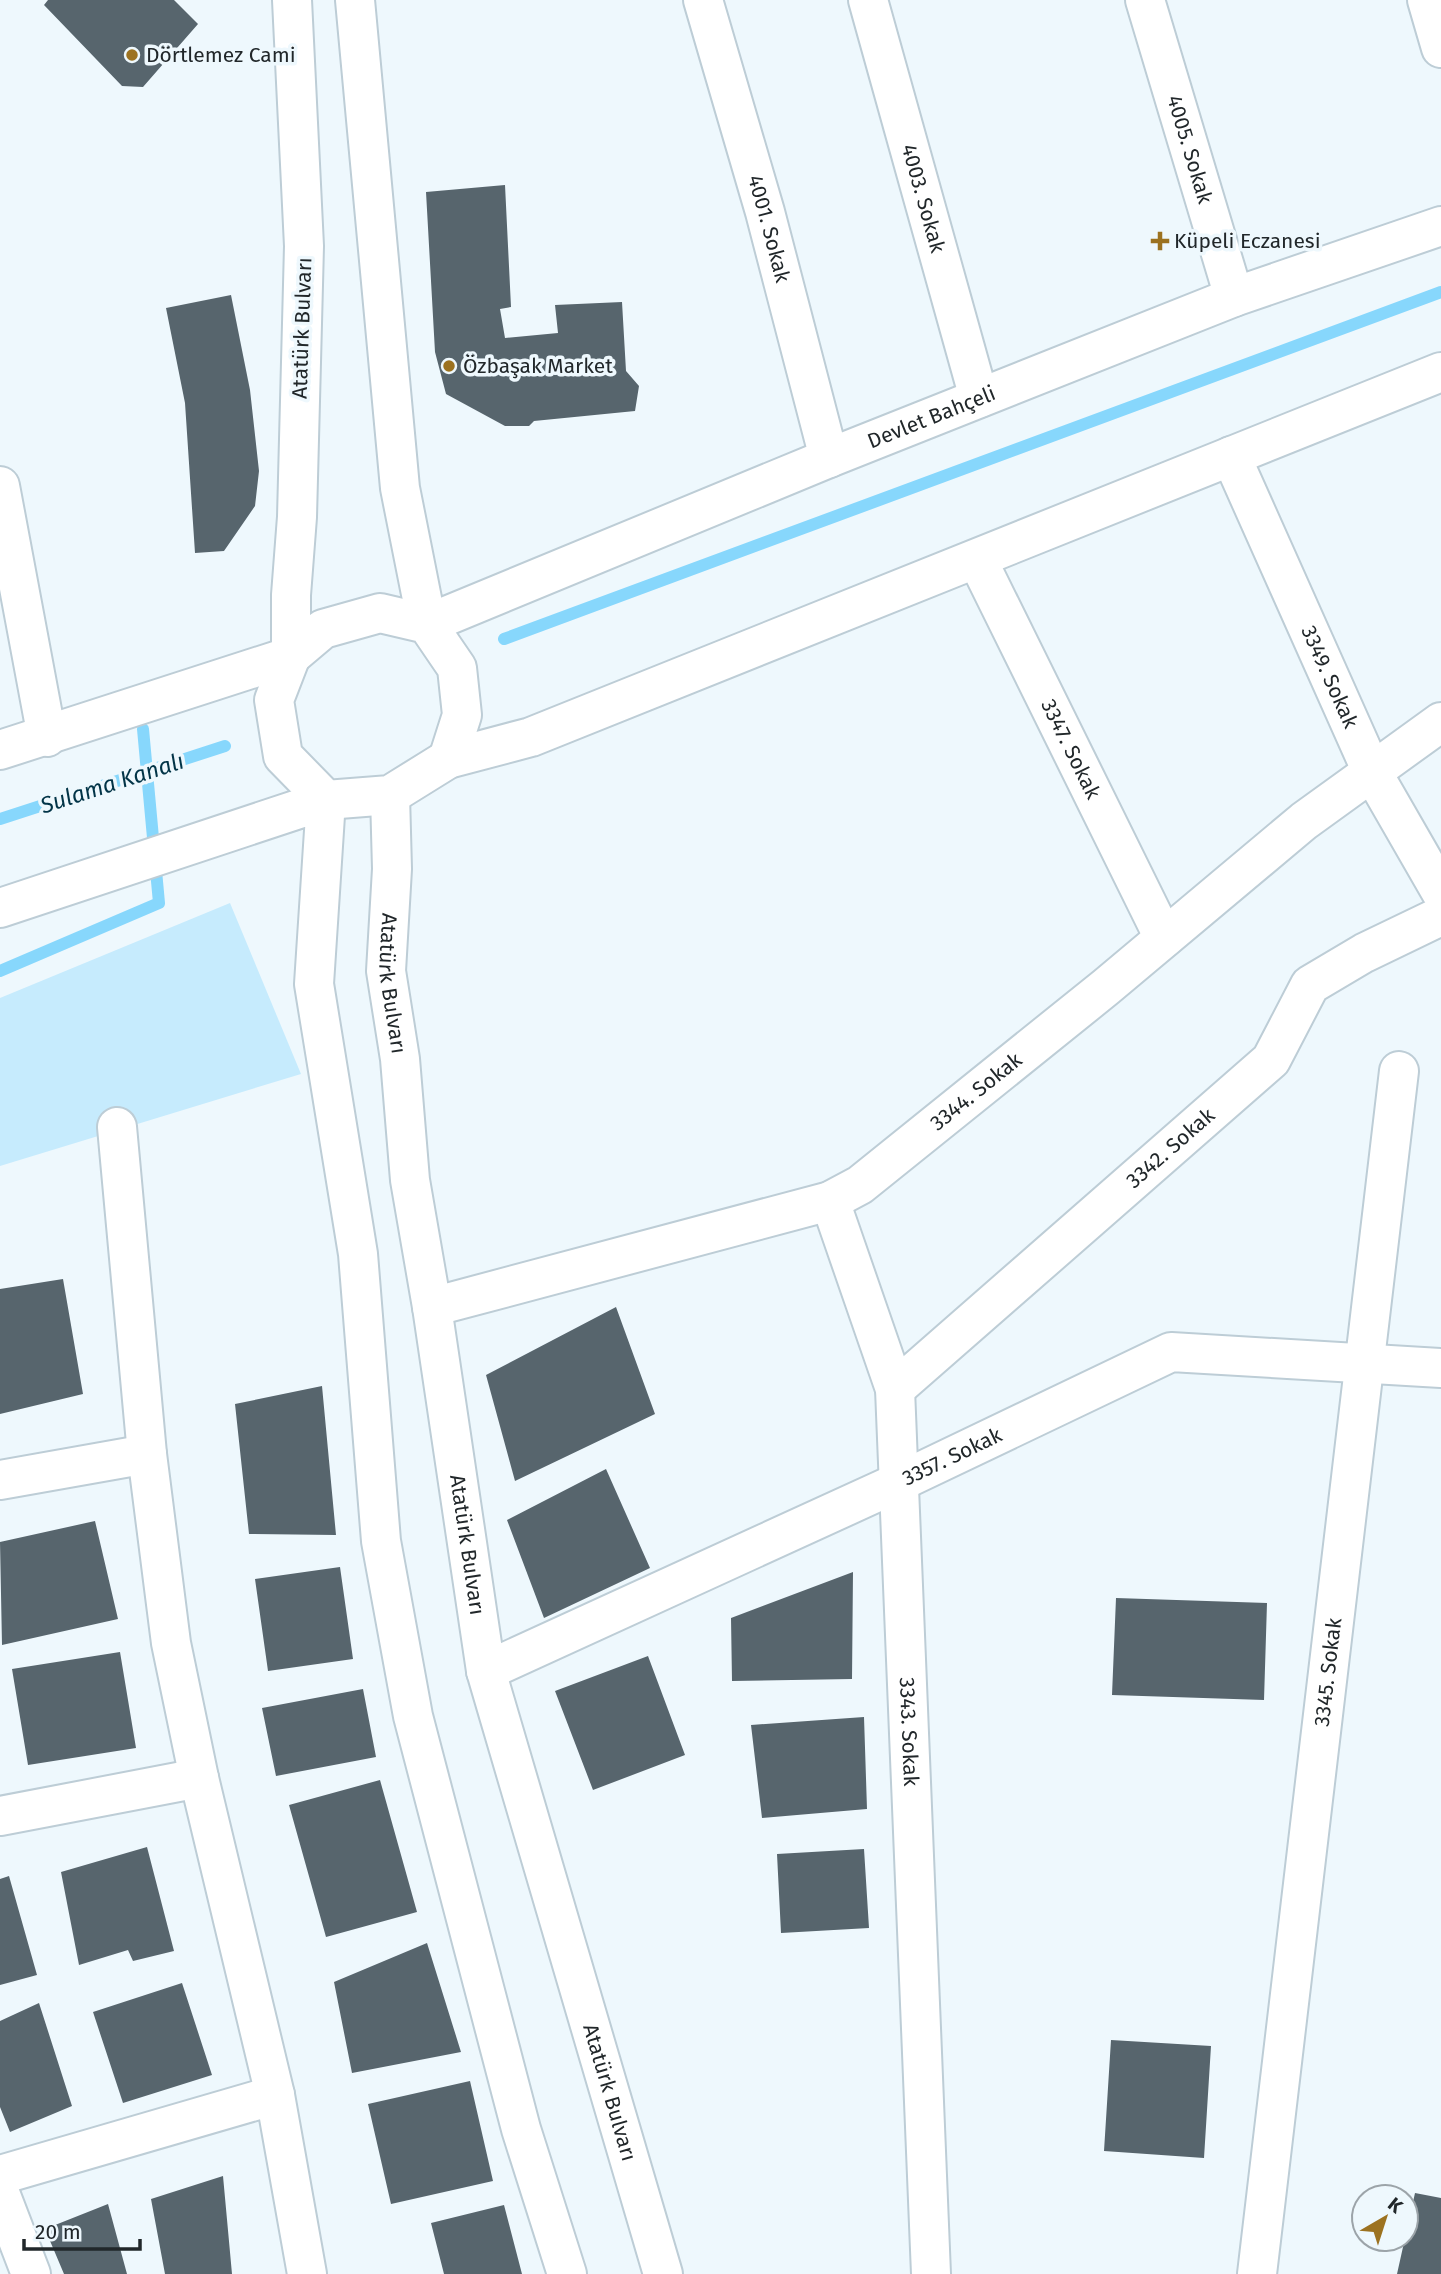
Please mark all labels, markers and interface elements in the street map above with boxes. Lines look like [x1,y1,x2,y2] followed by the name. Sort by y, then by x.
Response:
[146,42,296,68] place label: Dörtlemez Cami
[124,47,140,63] marker: Dörtlemez Cami
[1161,92,1218,207] street label: 4005. Sokak
[896,141,951,256] street label: 4003. Sokak
[742,172,796,285] street label: 4001. Sokak
[1174,228,1321,254] place label: Küpeli Eczanesi
[1152,233,1168,249] marker: Küpeli Eczanesi
[287,257,317,399] street label: Atatürk Bulvarı
[463,353,613,379] place label: Özbaşak Market
[441,358,457,374] marker: Özbaşak Market
[864,380,999,454] street label: Devlet Bahçeli
[1295,622,1364,733] street label: 3349. Sokak
[1035,695,1106,803] street label: 3347. Sokak
[36,747,187,820] water label: Sulama Kanalı
[373,912,412,1056] street label: Atatürk Bulvarı
[925,1047,1027,1136] street label: 3344. Sokak
[1121,1102,1220,1194] street label: 3342. Sokak
[898,1422,1006,1492] street label: 3357. Sokak
[444,1473,491,1617] street label: Atatürk Bulvarı
[1309,1616,1347,1728] street label: 3345. Sokak
[894,1677,924,1787] street label: 3343. Sokak
[577,2021,642,2164] street label: Atatürk Bulvarı
[1350,2183,1420,2253] north arrow
[1383,2192,1408,2219] text: K
[24,2208,140,2252] scale bar
[35,2219,81,2245] text: 20 m

